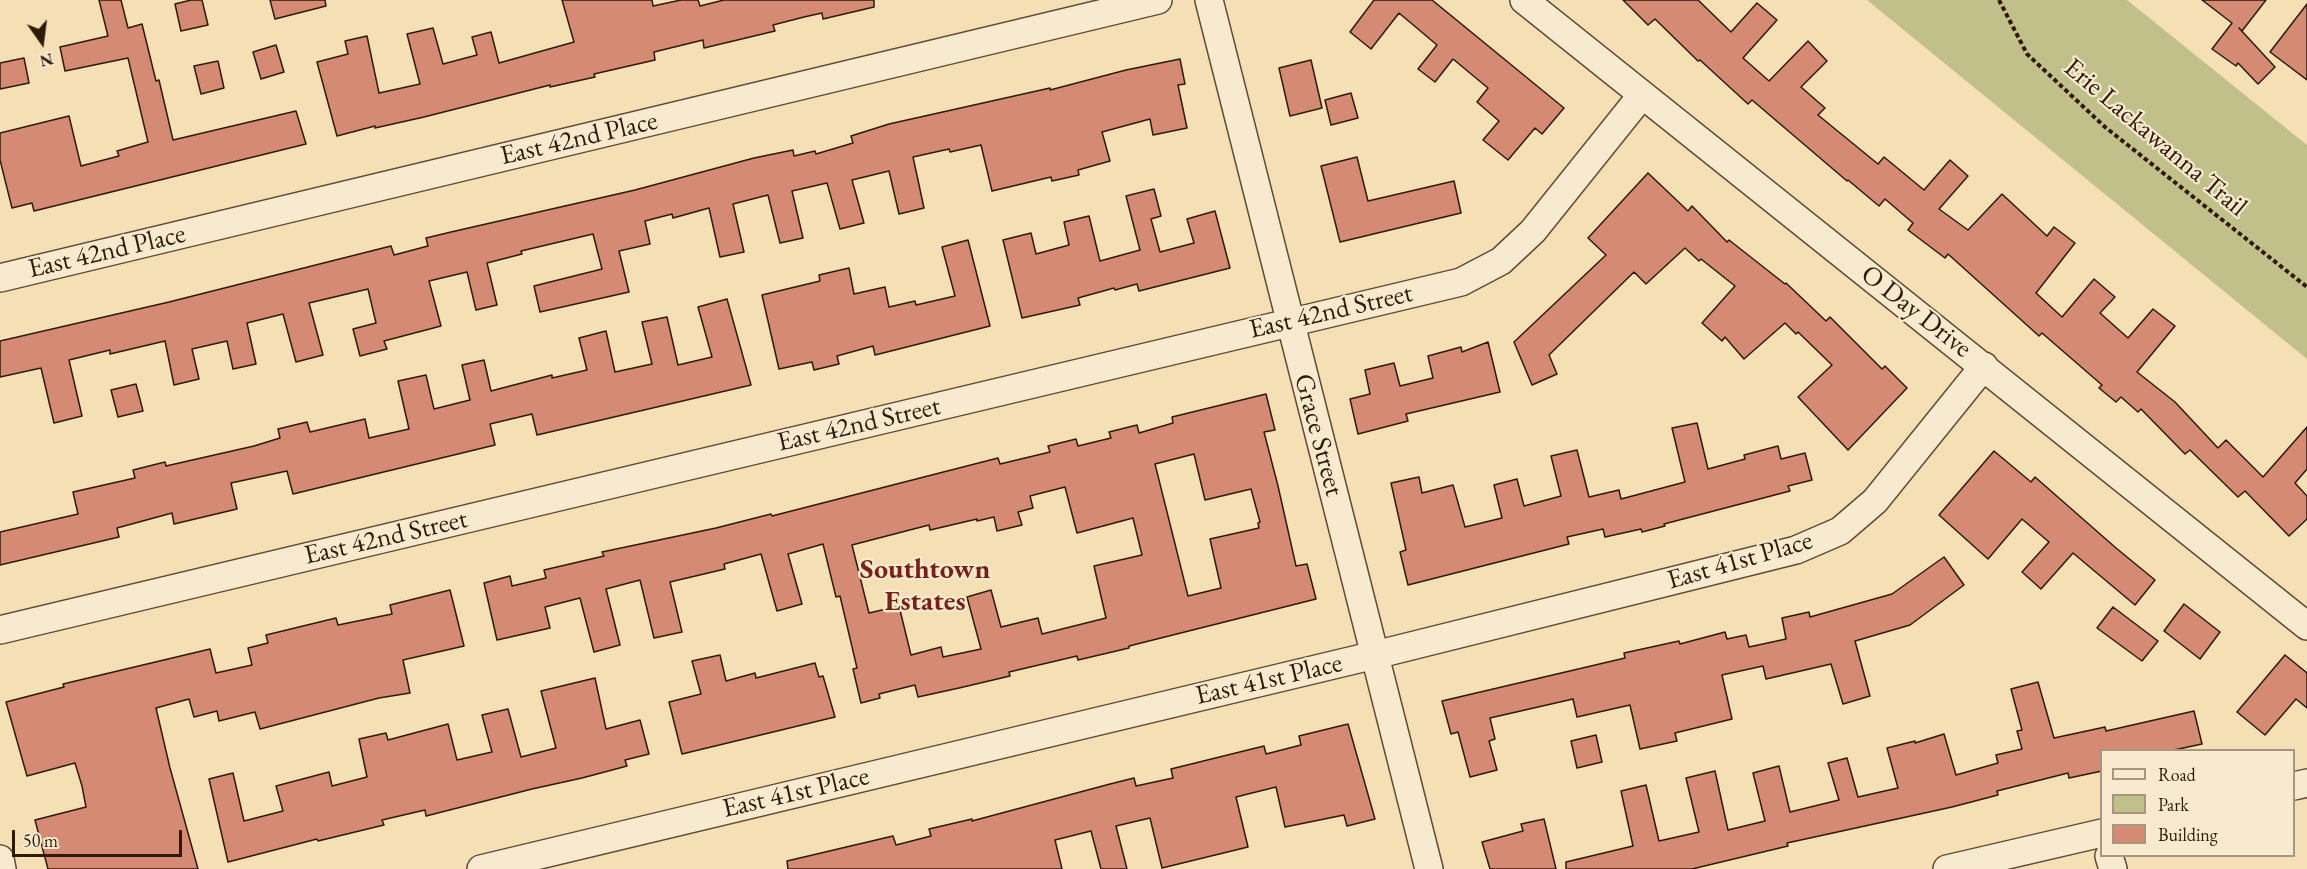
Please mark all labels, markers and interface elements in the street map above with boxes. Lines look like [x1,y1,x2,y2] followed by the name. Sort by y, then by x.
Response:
[12,12,72,72] north arrow
[38,48,55,72] text: N
[2057,52,2253,224] street label: Erie Lackawanna Trail
[497,105,661,173] street label: East 42nd Place
[25,218,189,286] street label: East 42nd Place
[1854,259,1978,365] street label: O Day Drive
[1246,277,1416,347] street label: East 42nd Street
[1286,370,1350,500] street label: Grace Street
[774,390,944,460] street label: East 42nd Street
[301,503,471,573] street label: East 42nd Street
[1664,525,1816,597] street label: East 41st Place
[860,553,990,619] district label: Southtown Estates
[1192,647,1346,713] street label: East 41st Place
[2100,749,2295,857] legend
[719,760,873,826] street label: East 41st Place
[2158,763,2196,786] text: Road
[2158,793,2189,816] text: Park
[15,818,184,856] scale bar
[2158,823,2218,846] text: Building
[23,829,58,852] text: 50 m

